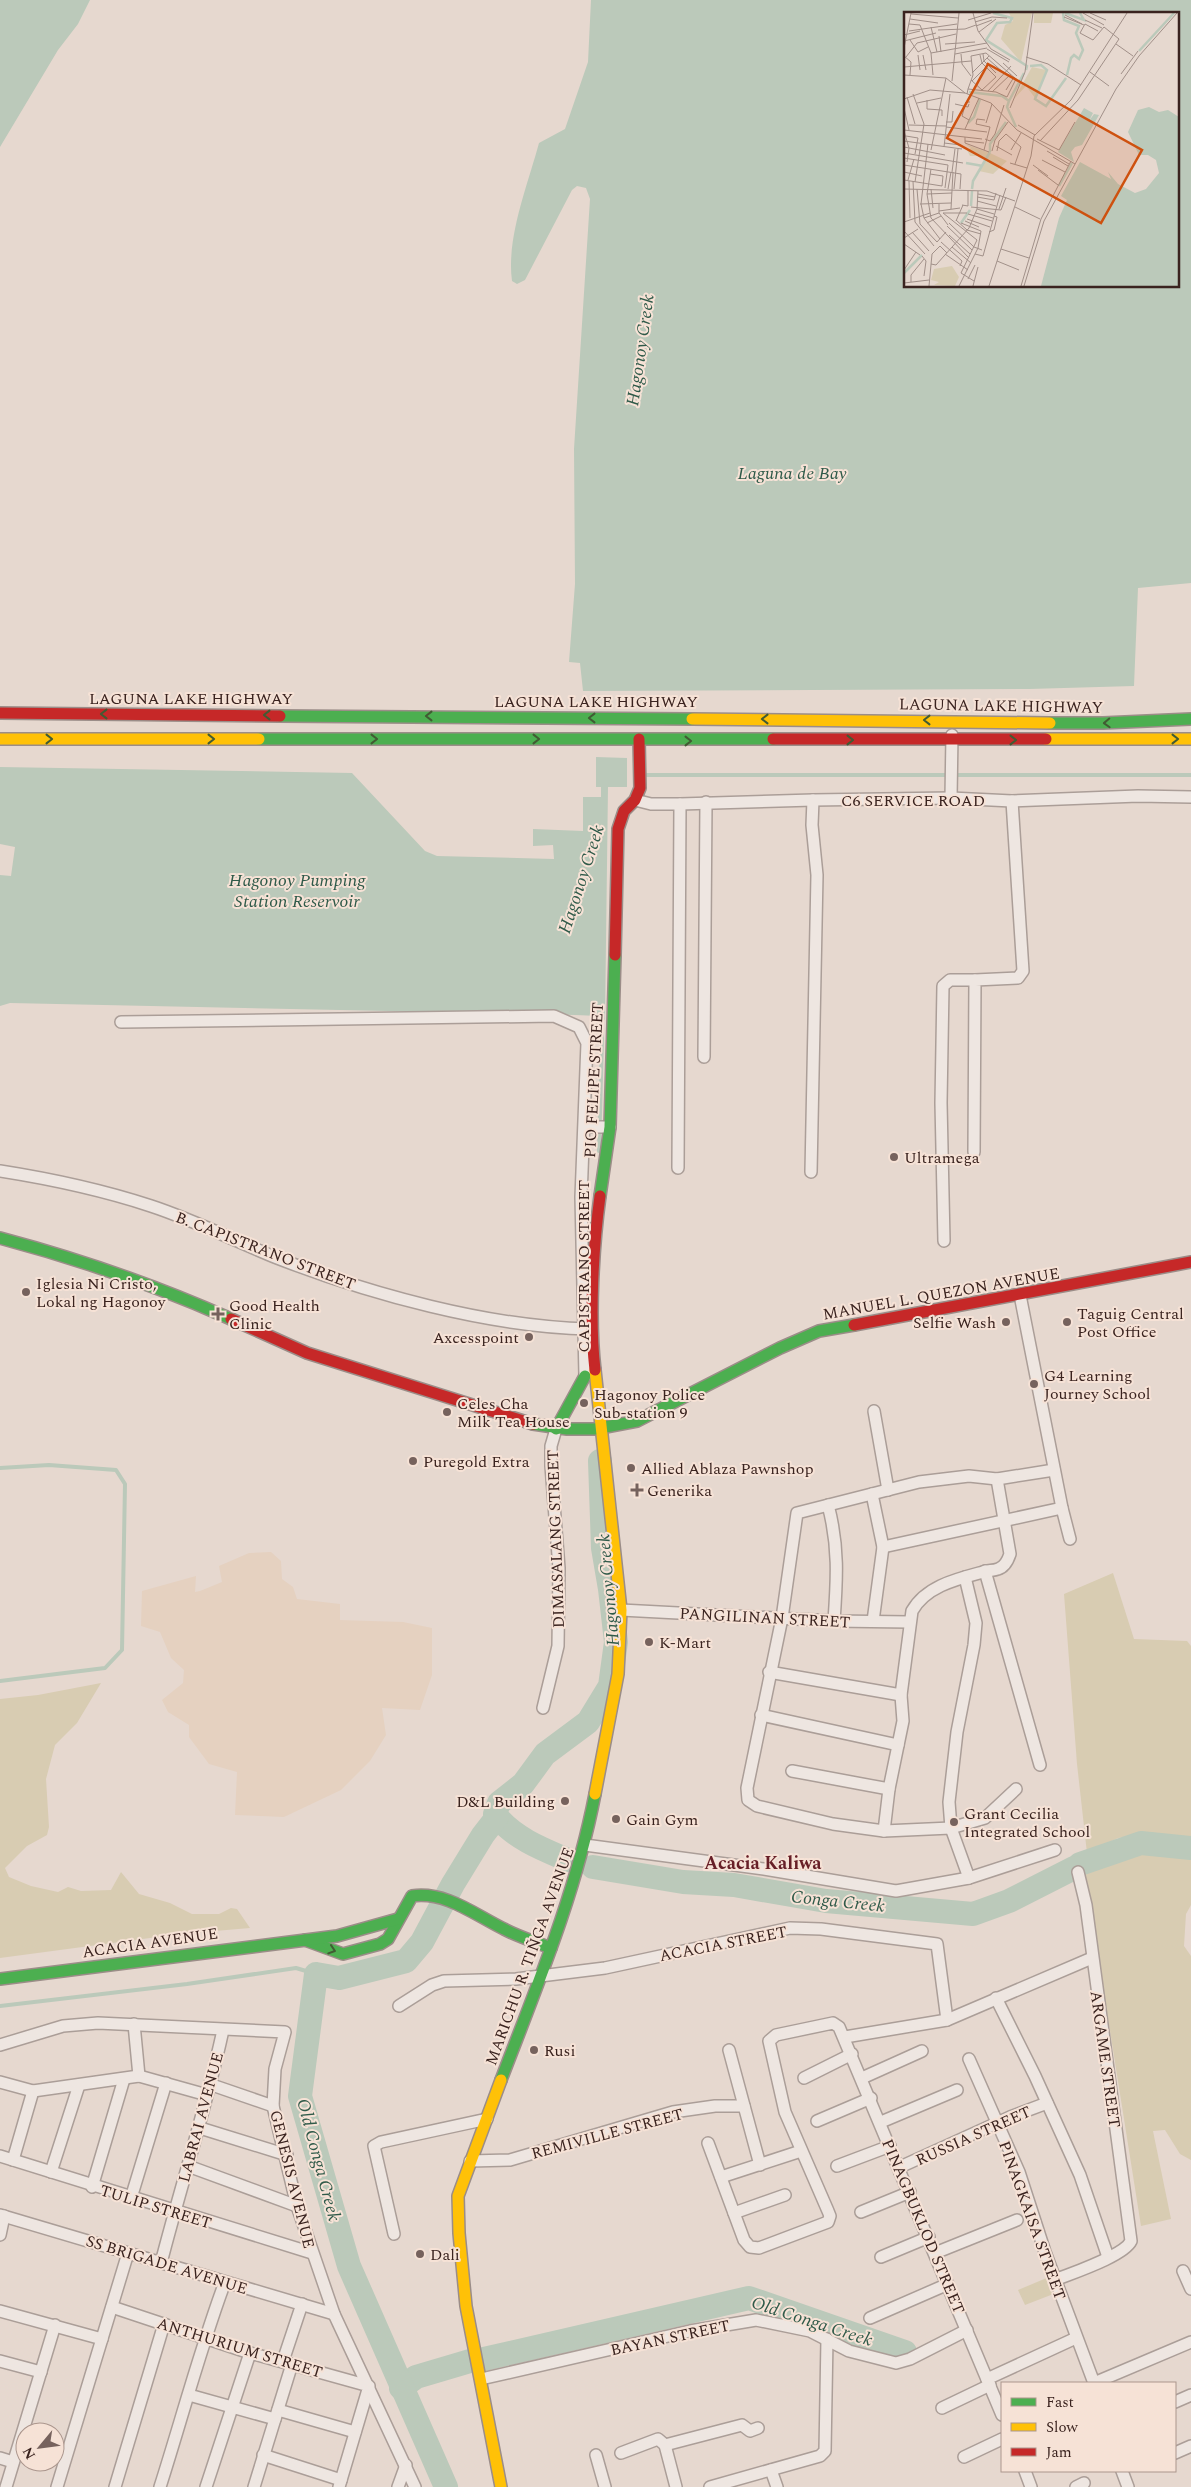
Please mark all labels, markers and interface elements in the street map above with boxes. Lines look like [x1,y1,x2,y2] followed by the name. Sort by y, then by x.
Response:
[904,12,1178,288] inset map
[619,292,662,408] water label: Hagonoy Creek
[737,460,847,487] water label: Laguna de Bay
[89,687,293,711] street label: LAGUNA LAKE HIGHWAY
[494,690,698,714] street label: LAGUNA LAKE HIGHWAY
[899,692,1103,720] street label: LAGUNA LAKE HIGHWAY
[100,709,108,719] one-way arrow
[262,710,270,720] one-way arrow
[425,711,432,721] one-way arrow
[587,712,595,723] one-way arrow
[761,714,768,724] one-way arrow
[923,715,931,725] one-way arrow
[1103,718,1111,728] one-way arrow
[45,734,53,744] one-way arrow
[208,734,215,744] one-way arrow
[370,734,378,744] one-way arrow
[532,734,540,744] one-way arrow
[1172,734,1180,744] one-way arrow
[847,735,855,745] one-way arrow
[1010,735,1017,745] one-way arrow
[684,736,692,746] one-way arrow
[841,789,985,813] street label: C6 SERVICE ROAD
[551,821,612,937] water label: Hagonoy Creek
[229,867,366,915] water label: Hagonoy Pumping Station Reservoir
[578,1001,610,1159] street label: PIO FELIPE STREET
[904,1146,980,1170] place label: Ultramega
[888,1151,900,1163] marker: Ultramega
[572,1179,596,1352] street label: CAPISTRANO STREET
[172,1205,359,1296] street label: B. CAPISTRANO STREET
[821,1261,1061,1327] street label: MANUEL L. QUEZON AVENUE
[36,1272,167,1314] place label: Iglesia Ni Cristo, Lokal ng Hagonoy
[20,1286,32,1298] marker: Iglesia Ni Cristo, Lokal ng Hagonoy
[229,1294,320,1336] place label: Good Health Clinic
[1077,1302,1184,1344] place label: Taguig Central Post Office
[211,1307,225,1321] marker: Good Health Clinic
[913,1311,996,1335] place label: Selfie Wash
[1000,1316,1012,1328] marker: Selfie Wash
[1061,1316,1073,1328] marker: Taguig Central Post Office
[433,1326,519,1350] place label: Axcesspoint
[523,1331,535,1343] marker: Axcesspoint
[1044,1364,1150,1406] place label: G4 Learning Journey School
[1028,1378,1040,1390] marker: G4 Learning Journey School
[594,1383,705,1425] place label: Hagonoy Police Sub-station 9
[457,1392,570,1434] place label: Celes Cha Milk Tea House
[578,1397,590,1409] marker: Hagonoy Police Sub-station 9
[441,1406,453,1418] marker: Celes Cha Milk Tea House
[541,1449,571,1629] street label: DIMASALANG STREET
[423,1450,530,1474] place label: Puregold Extra
[407,1455,419,1467] marker: Puregold Extra
[641,1457,814,1481] place label: Allied Ablaza Pawnshop
[625,1462,637,1474] marker: Allied Ablaza Pawnshop
[647,1479,712,1503] place label: Generika
[631,1484,643,1496] marker: Generika
[590,1532,627,1647] water label: Hagonoy Creek
[679,1602,851,1634] street label: PANGILINAN STREET
[659,1631,711,1655] place label: K-Mart
[643,1636,655,1648] marker: K-Mart
[456,1790,555,1814] place label: D&L Building
[559,1795,571,1807] marker: D&L Building
[964,1802,1090,1844] place label: Grant Cecilia Integrated School
[626,1808,698,1832] place label: Gain Gym
[610,1813,622,1825] marker: Gain Gym
[948,1816,960,1828] marker: Grant Cecilia Integrated School
[479,1844,581,2069] street label: MARICHU R. TIÑGA AVENUE
[704,1850,822,1877] district label: Acacia Kaliwa
[790,1883,887,1920] water label: Conga Creek
[657,1920,789,1968] street label: ACACIA STREET
[81,1922,220,1964] street label: ACACIA AVENUE
[328,1944,336,1954] one-way arrow
[1084,1989,1127,2129] street label: ARGAME STREET
[544,2039,575,2063] place label: Rusi
[528,2044,540,2056] marker: Rusi
[172,2049,230,2185] street label: LABRAI AVENUE
[289,2096,348,2225] water label: Old Conga Creek
[912,2100,1035,2172] street label: RUSSIA STREET
[529,2102,686,2166] street label: REMIVILLE STREET
[263,2108,321,2251] street label: GENESIS AVENUE
[875,2135,971,2318] street label: PINAGBUKLOD STREET
[992,2137,1072,2303] street label: PINAGKAISA STREET
[97,2179,215,2235] street label: TULIP STREET
[83,2229,251,2301] street label: SS BRIGADE AVENUE
[430,2243,460,2267] place label: Dali
[414,2248,426,2260] marker: Dali
[748,2289,877,2354] water label: Old Conga Creek
[154,2311,326,2385] street label: ANTHURIUM STREET
[608,2314,732,2362] street label: BAYAN STREET
[1001,2382,1176,2472] legend
[1046,2391,1074,2414] text: Fast
[1046,2416,1078,2439] text: Slow
[15,2422,65,2472] north arrow
[1046,2441,1072,2464] text: Jam
[17,2443,41,2463] text: N

